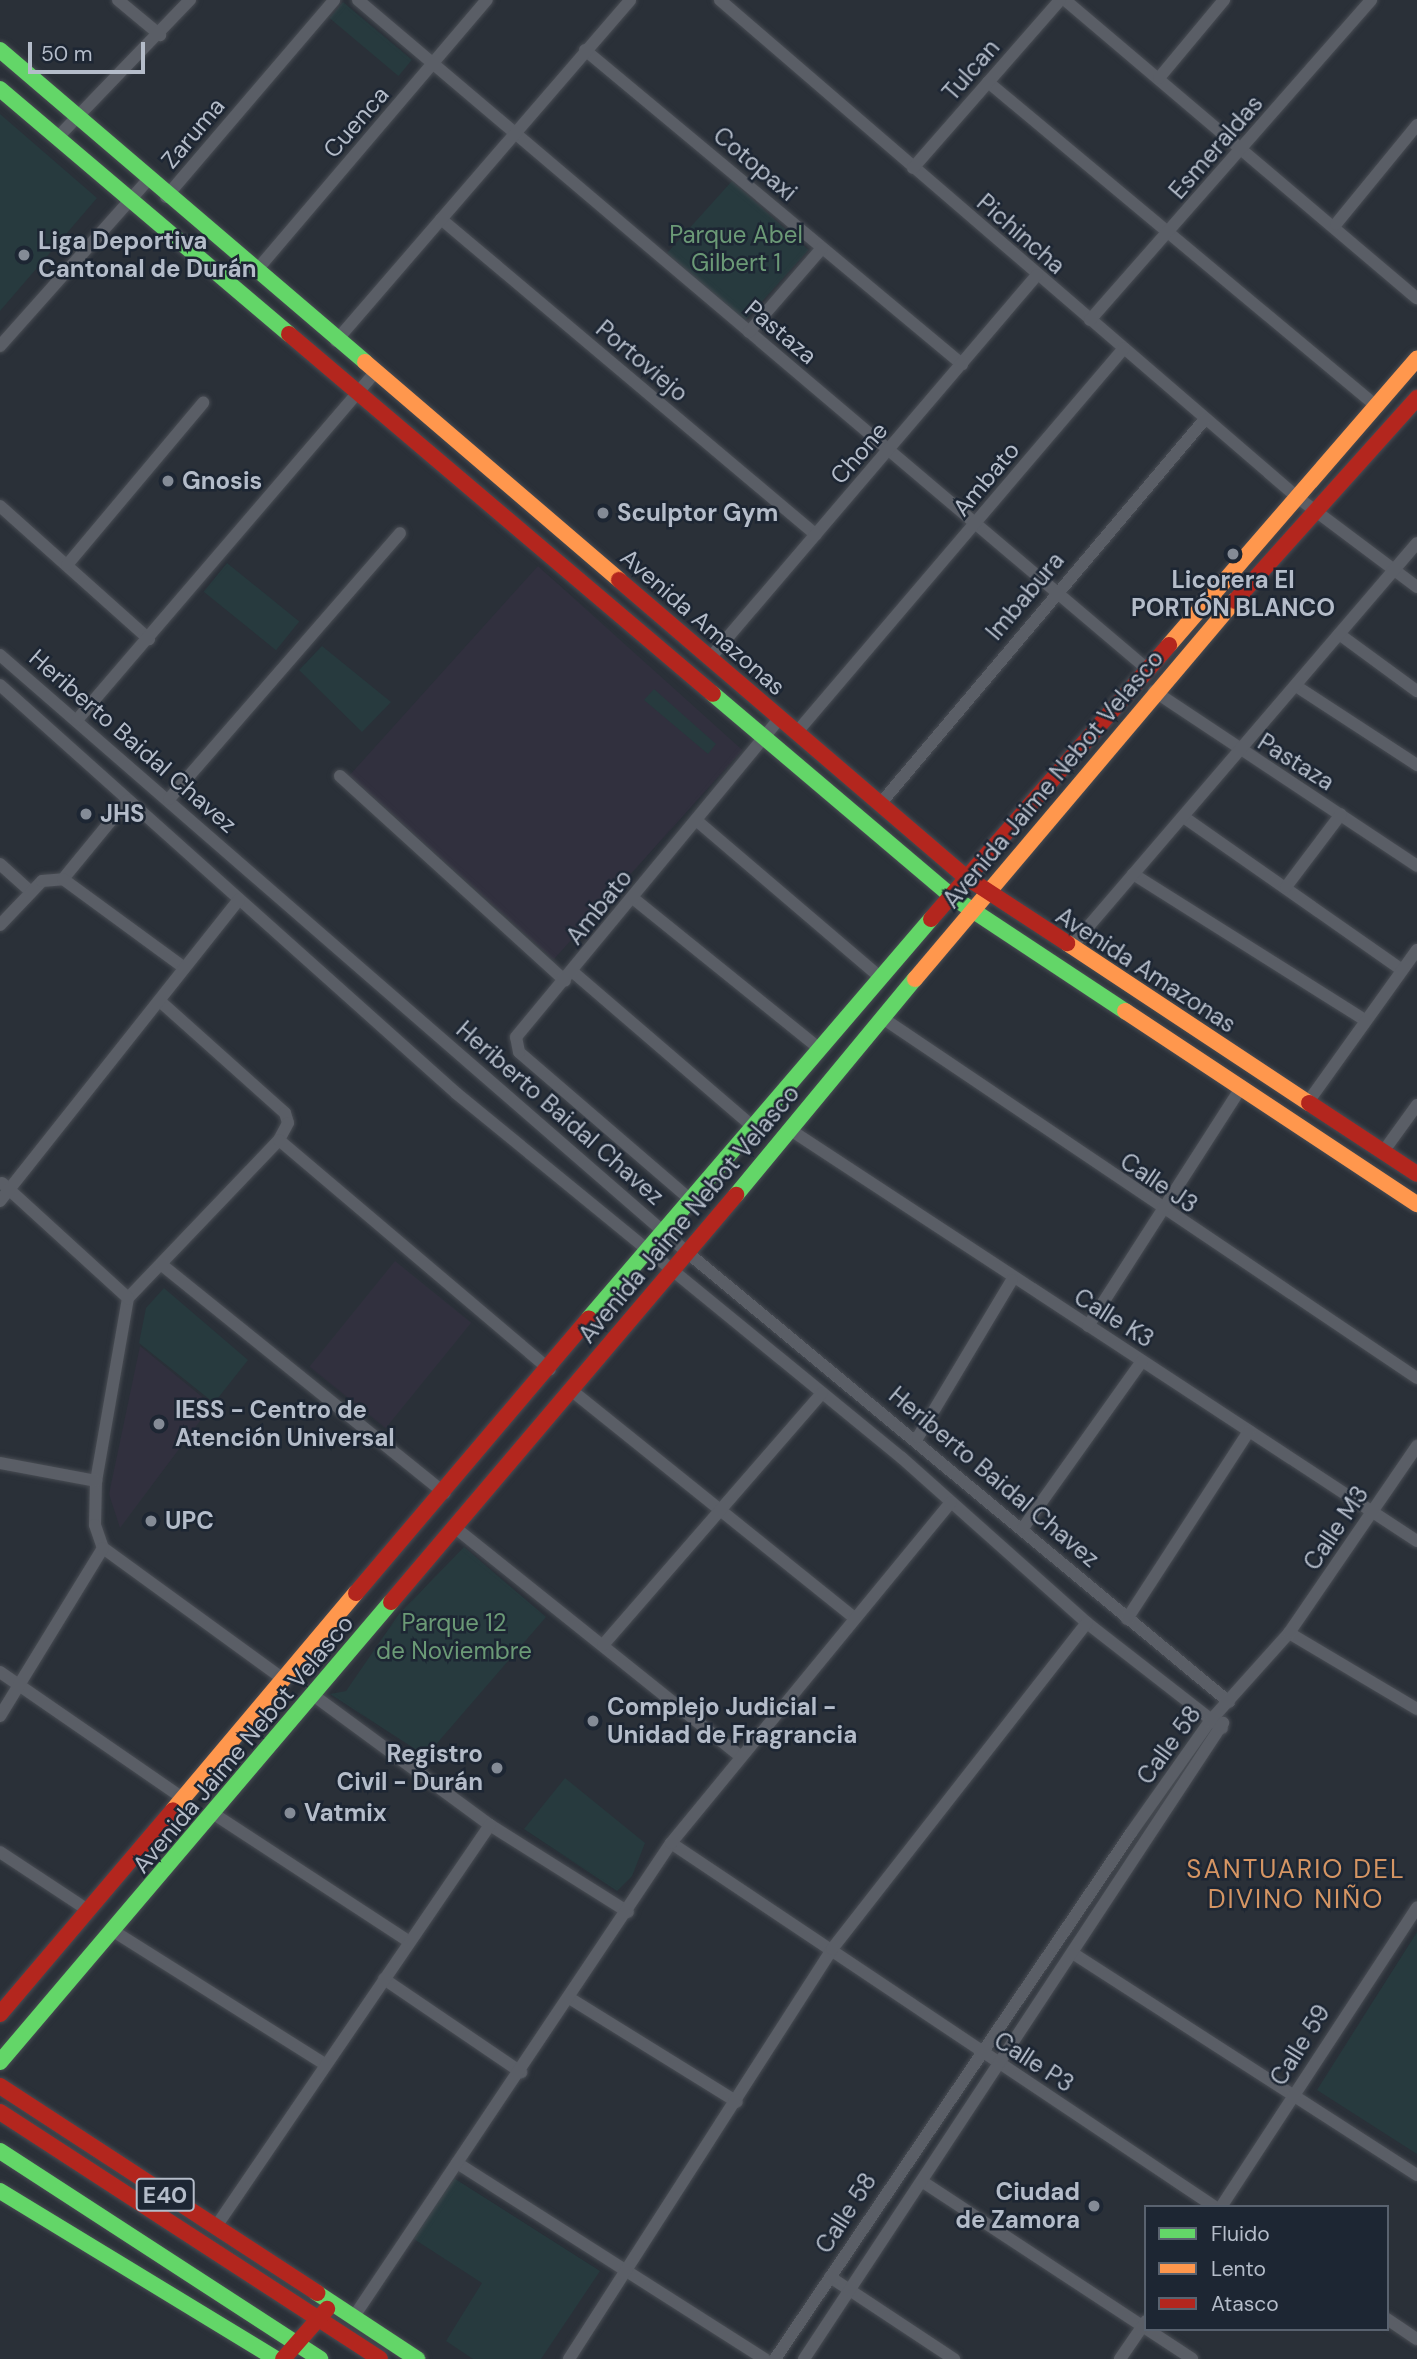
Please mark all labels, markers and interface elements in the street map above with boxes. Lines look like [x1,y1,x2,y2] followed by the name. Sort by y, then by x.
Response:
[32,28,149,72] scale bar
[937,33,1005,107] street label: Tulcan
[41,40,92,68] text: 50 m
[317,80,395,164] street label: Cuenca
[1163,89,1269,205] street label: Esmeraldas
[155,92,231,174] street label: Zaruma
[707,121,803,207] street label: Cotopaxi
[971,188,1071,280] street label: Pichincha
[669,221,803,277] park label: Parque Abel Gilbert 1
[38,227,256,283] place label: Liga Deportiva Cantonal de Durán
[16,247,32,263] marker: Liga Deportiva Cantonal de Durán
[739,294,823,370] street label: Pastaza
[590,314,694,408] street label: Portoviejo
[824,416,894,490] street label: Chone
[947,436,1025,522] street label: Ambato
[182,467,262,495] place label: Gnosis
[160,473,176,489] marker: Gnosis
[617,499,778,527] place label: Sculptor Gym
[595,505,611,521] marker: Sculptor Gym
[615,543,791,701] street label: Avenida Amazonas
[980,546,1070,646] street label: Imbabura
[1225,546,1241,562] marker: Licorera El PORTÓN BLANCO
[1131,566,1335,622] place label: Licorera El PORTÓN BLANCO
[23,643,243,839] street label: Heriberto Baidal Chavez
[937,644,1169,914] street label: Avenida Jaime Nebot Velasco
[1253,727,1339,797] street label: Pastaza
[100,800,145,828] place label: JHS
[78,806,94,822] marker: JHS
[560,864,638,950] street label: Ambato
[1051,901,1241,1039] street label: Avenida Amazonas
[450,1015,670,1211] street label: Heriberto Baidal Chavez
[573,1079,805,1349] street label: Avenida Jaime Nebot Velasco
[1115,1147,1203,1219] street label: Calle J3
[1069,1282,1159,1354] street label: Calle K3
[883,1381,1105,1573] street label: Heriberto Baidal Chavez
[175,1396,395,1452] place label: IESS - Centro de Atención Universal
[149,1414,169,1434] marker: IESS - Centro de Atención Universal
[1297,1480,1375,1576] street label: Calle M3
[165,1507,214,1535] place label: UPC
[143,1513,159,1529] marker: UPC
[127,1609,359,1879] street label: Avenida Jaime Nebot Velasco
[376,1609,532,1665] park label: Parque 12 de Noviembre
[607,1693,857,1749] place label: Complejo Judicial - Unidad de Fragrancia
[1131,1700,1207,1790] street label: Calle 58
[585,1713,601,1729] marker: Complejo Judicial - Unidad de Fragrancia
[337,1740,483,1796] place label: Registro Civil - Durán
[489,1760,505,1776] marker: Registro Civil - Durán
[304,1799,387,1827] place label: Vatmix
[282,1805,298,1821] marker: Vatmix
[1188,1854,1404,1916] district label: SANTUARIO DEL DIVINO NIÑO
[1264,1999,1336,2091] street label: Calle 59
[989,2026,1079,2098] street label: Calle P3
[809,2167,883,2259] street label: Calle 58
[135,2176,195,2214] road number: E40
[955,2178,1080,2234] place label: Ciudad de Zamora
[1086,2198,1102,2214] marker: Ciudad de Zamora
[1144,2205,1389,2331] legend
[1211,2220,1270,2248] text: Fluido
[1211,2255,1266,2283] text: Lento
[1211,2290,1279,2318] text: Atasco

